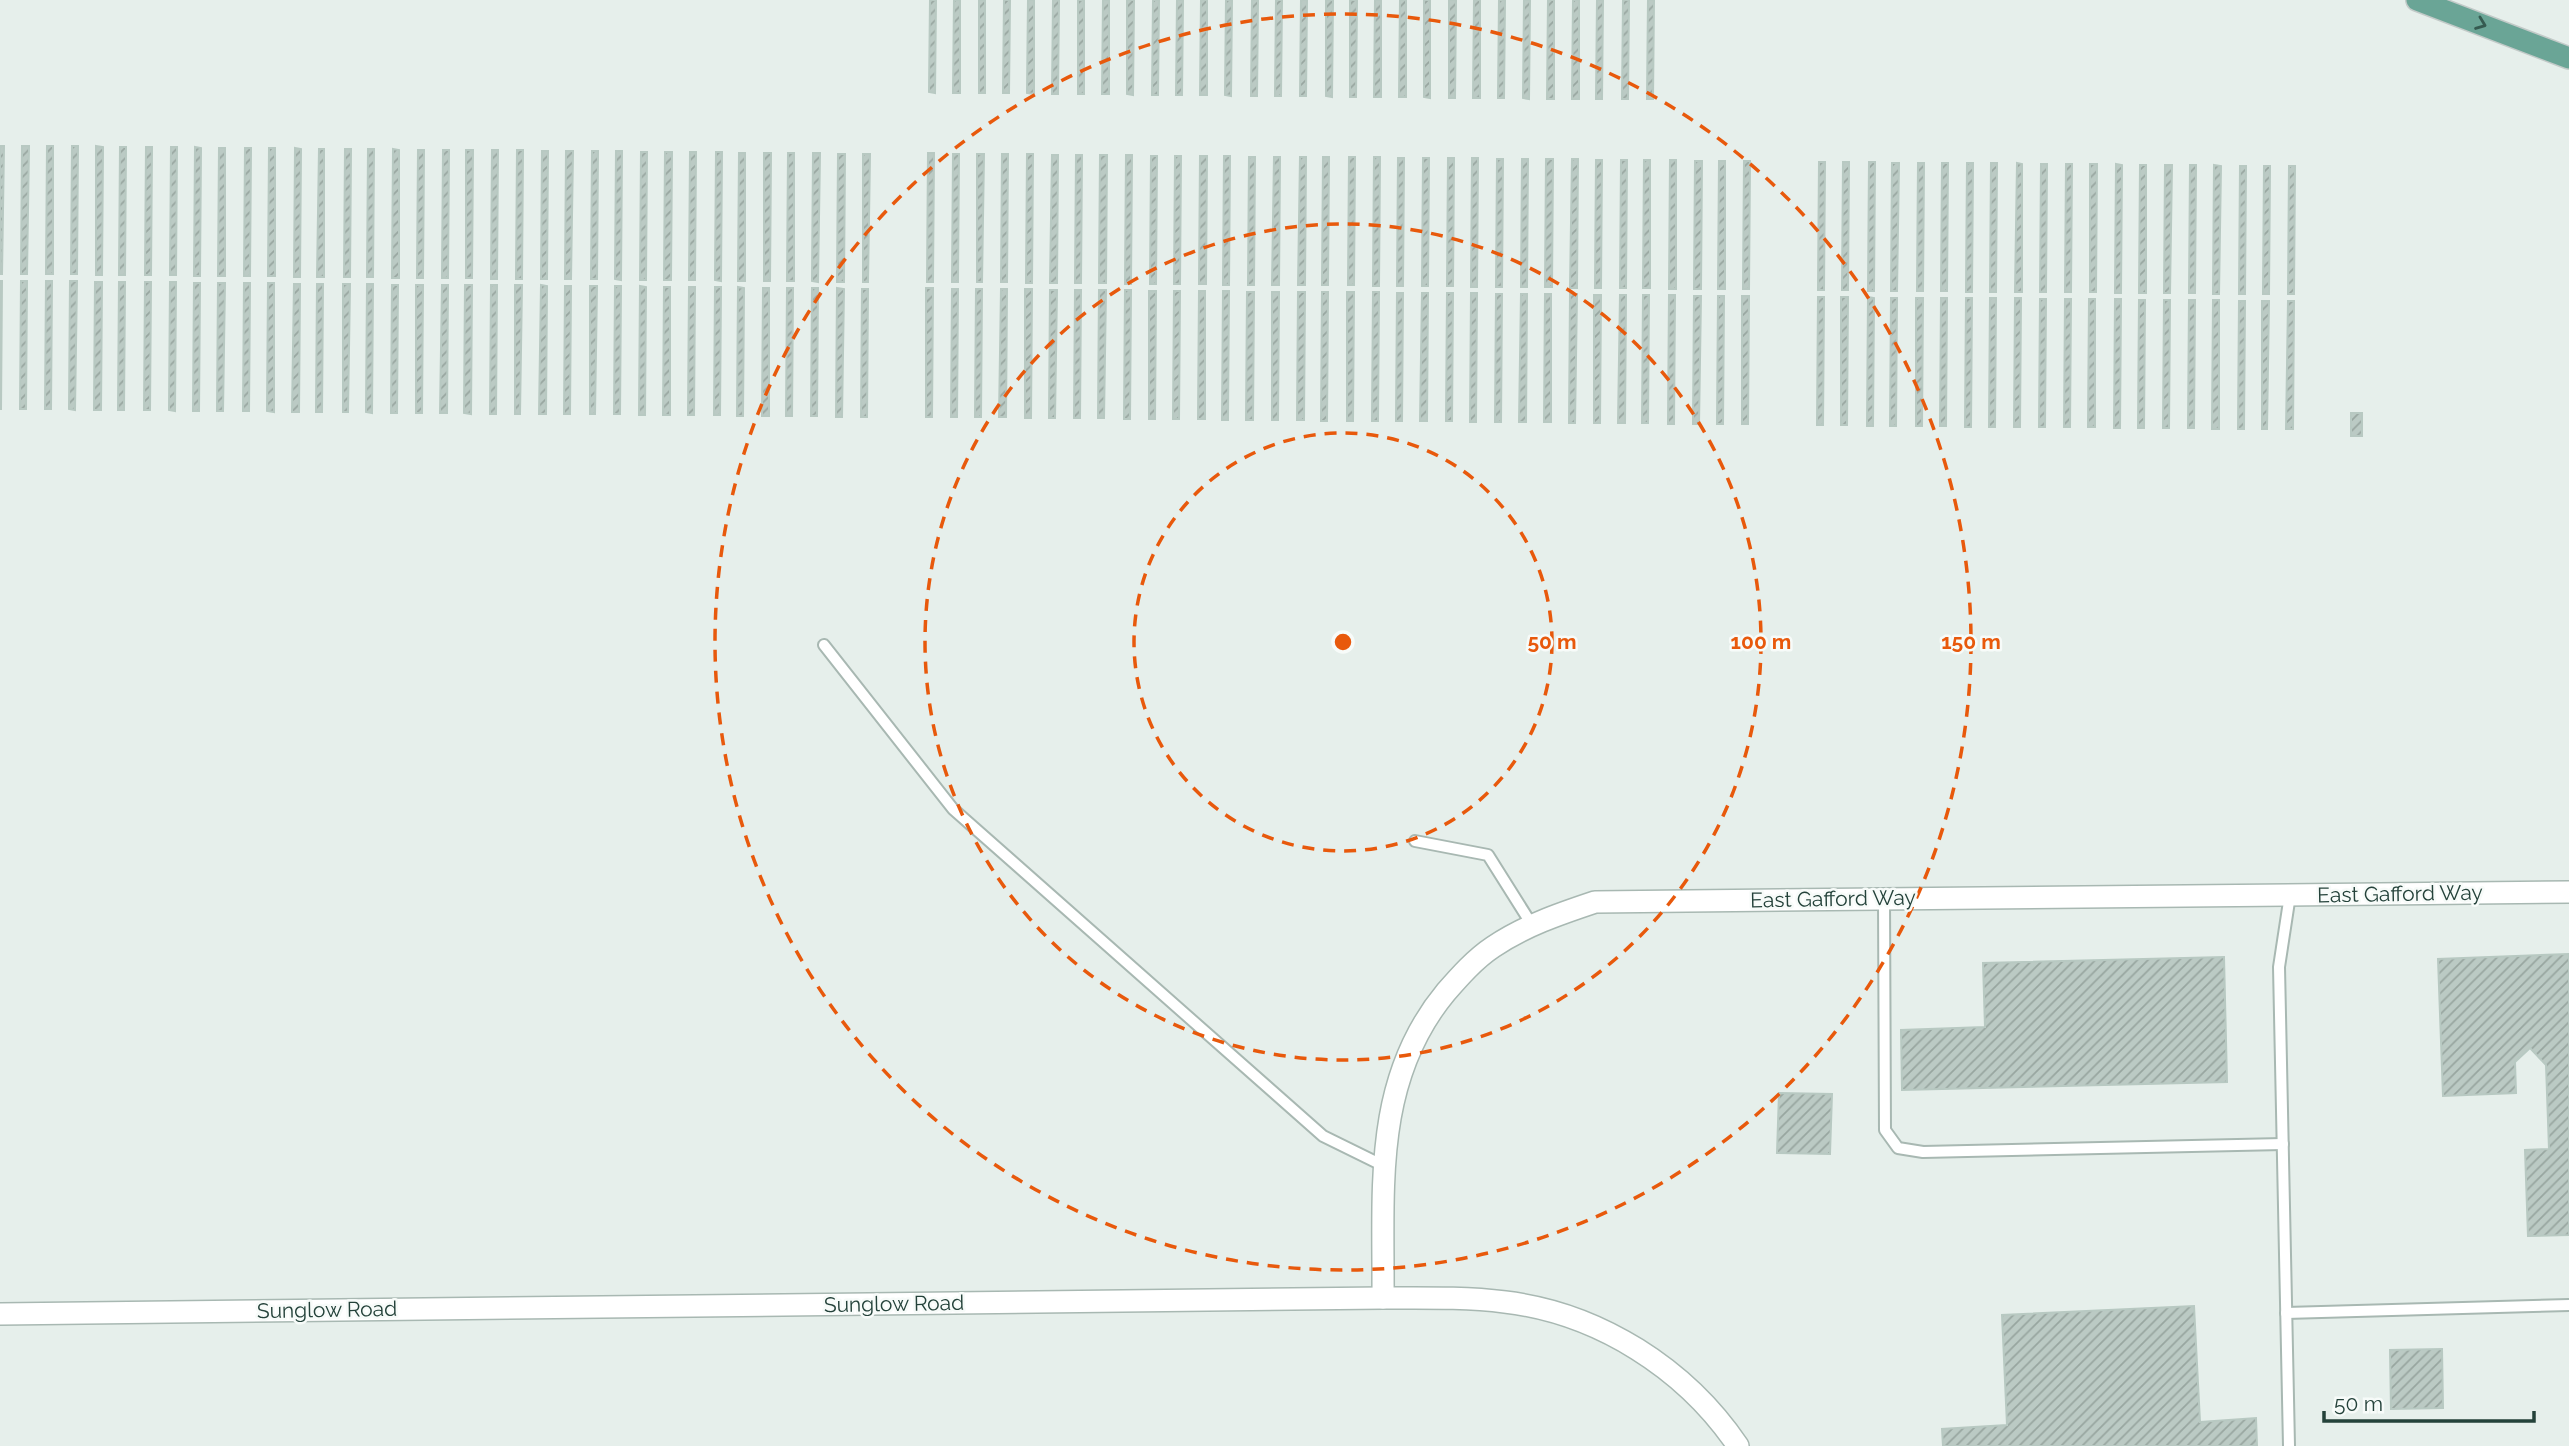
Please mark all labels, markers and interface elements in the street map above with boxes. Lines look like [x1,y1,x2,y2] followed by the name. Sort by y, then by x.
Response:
[2475,16,2487,30] one-way arrow
[1527,629,1577,654] text: 50 m
[1731,629,1791,654] text: 100 m
[1941,629,2001,654] text: 150 m
[1331,630,1355,654] centre of rings
[2317,880,2483,907] street label: East Gafford Way
[1750,885,1916,912] street label: East Gafford Way
[824,1290,964,1317] street label: Sunglow Road
[257,1296,397,1323] street label: Sunglow Road
[2324,1380,2534,1424] scale bar
[2334,1391,2383,1416] text: 50 m

